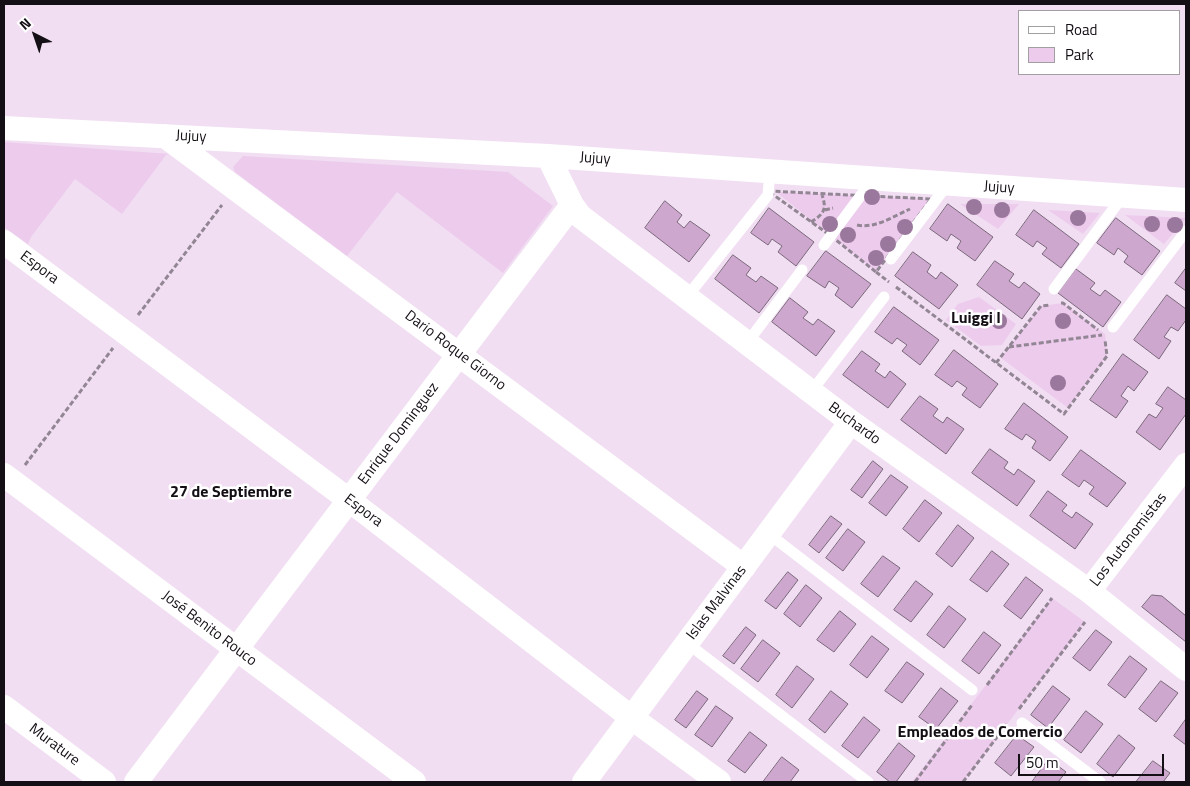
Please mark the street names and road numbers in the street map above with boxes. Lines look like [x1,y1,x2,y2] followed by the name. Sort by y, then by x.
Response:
[175,127,207,147] street label: Jujuy
[579,149,611,169] street label: Jujuy
[983,178,1015,198] street label: Jujuy
[16,248,62,288] street label: Espora
[401,307,509,395] street label: Dario Roque Giorno
[355,379,443,489] street label: Enrique Dominguez
[824,399,884,449] street label: Buchardo
[1087,490,1171,590] street label: Los Autonomistas
[340,491,386,531] street label: Espora
[683,562,751,644] street label: Islas Malvinas
[158,587,260,671] street label: José Benito Rouco
[25,720,83,770] street label: Murature

